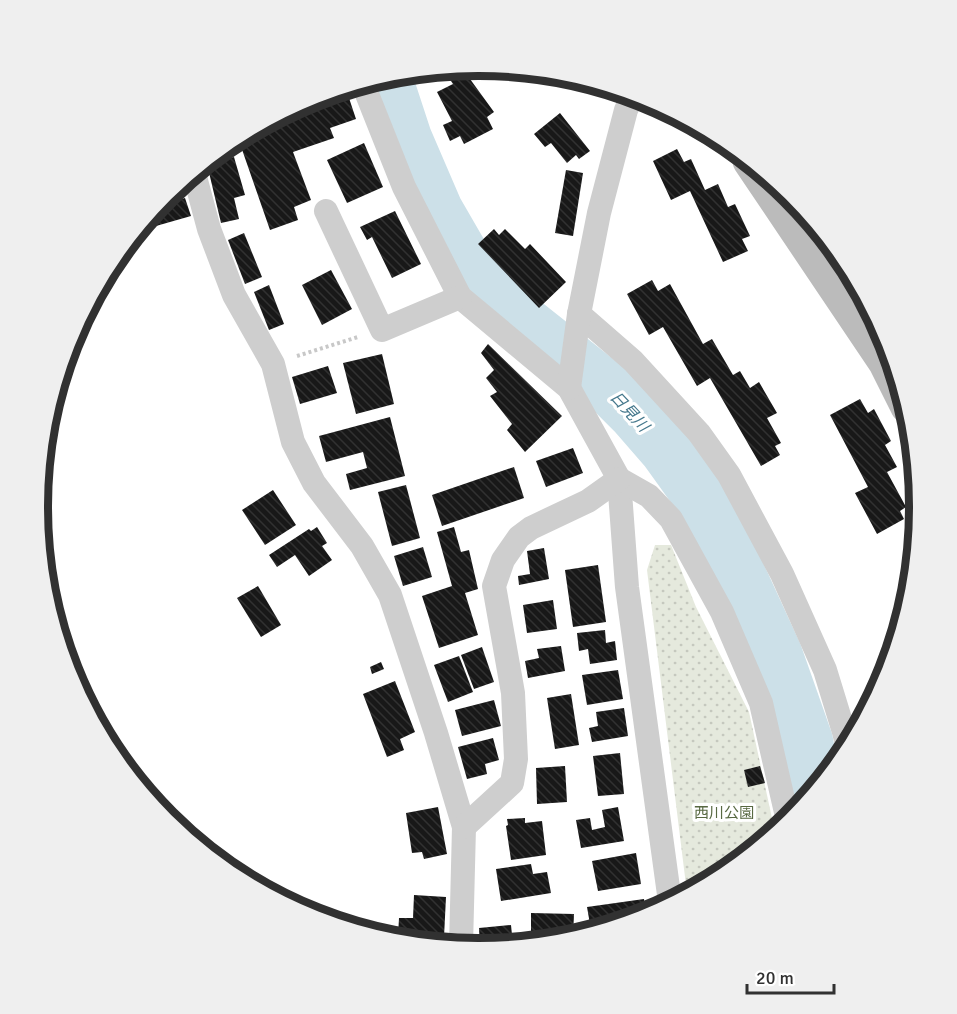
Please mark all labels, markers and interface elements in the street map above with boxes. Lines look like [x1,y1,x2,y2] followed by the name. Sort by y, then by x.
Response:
[606,387,654,438] water label: 日見川
[694,804,754,822] park label: 西川公園
[747,957,834,995] scale bar
[756,967,794,989] text: 20 m

